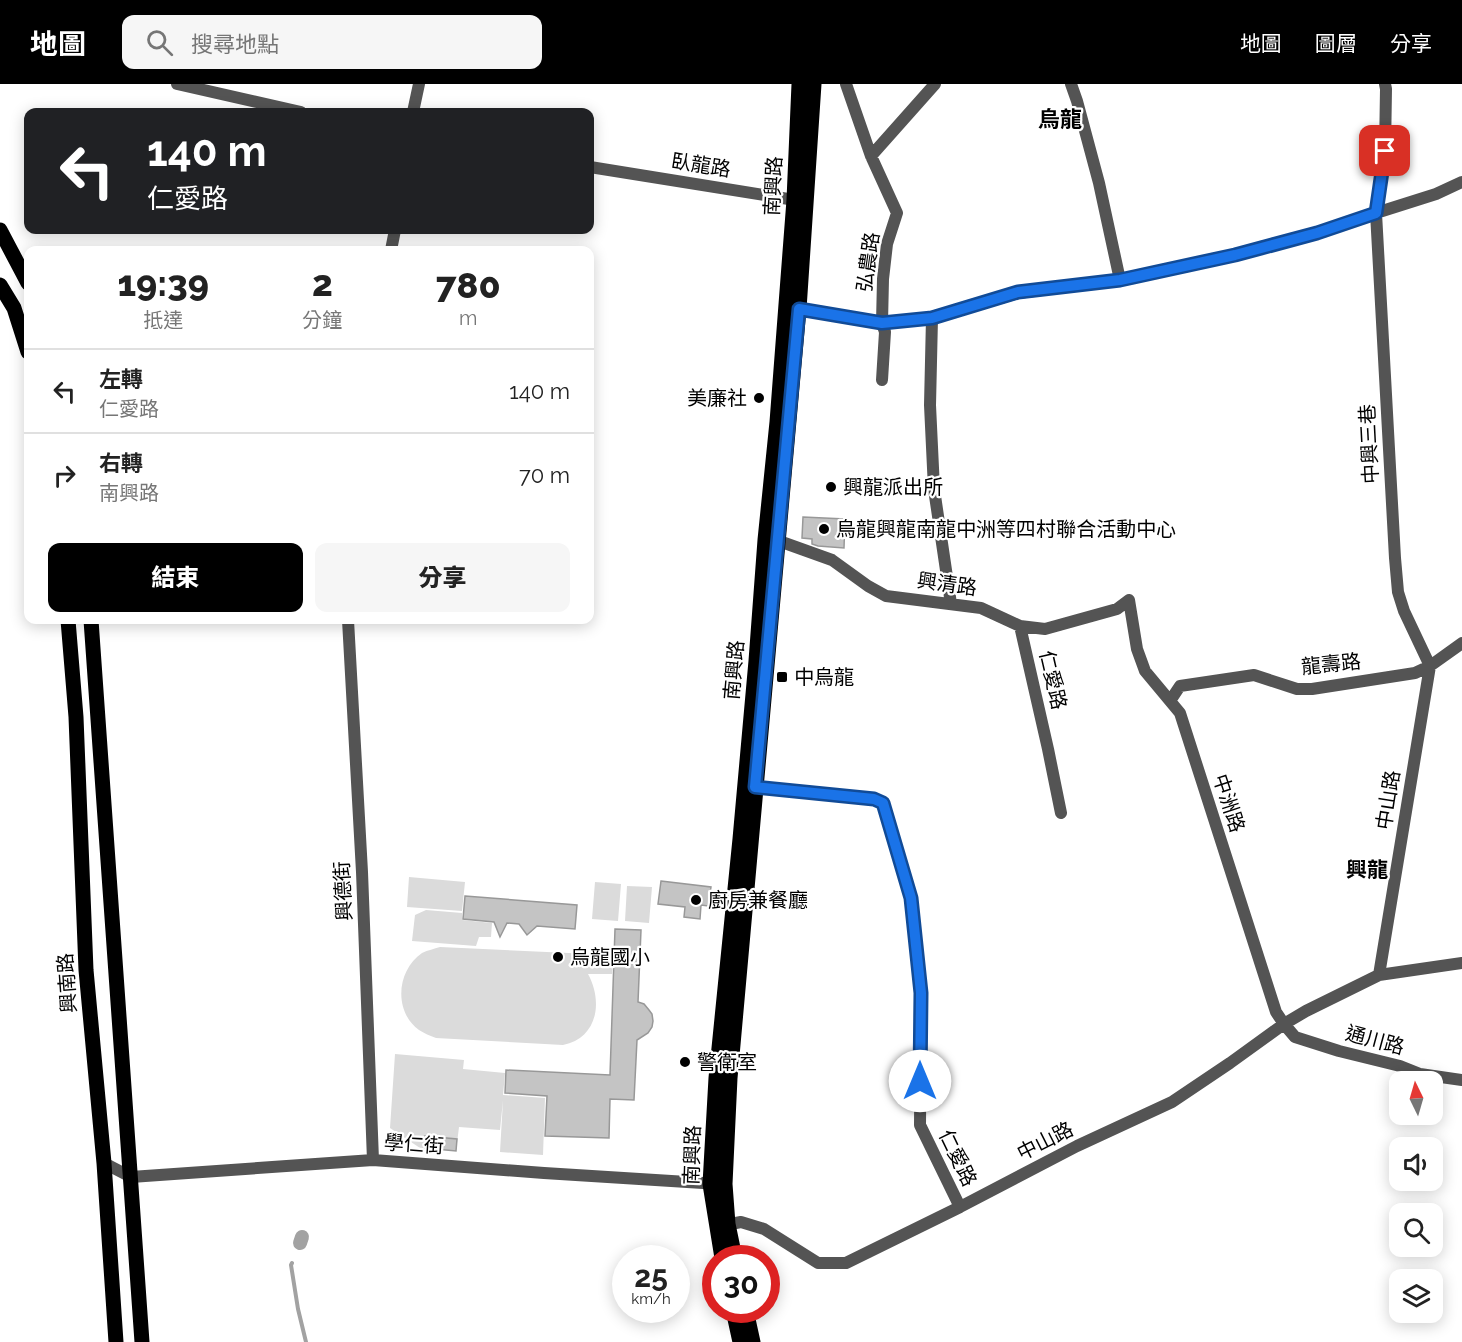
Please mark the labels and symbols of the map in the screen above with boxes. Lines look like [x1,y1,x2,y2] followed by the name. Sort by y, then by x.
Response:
[1038,106,1082,132] district label: 烏龍
[1359,125,1410,176] pin
[669,148,733,182] street label: 臥龍路
[759,155,787,217] street label: 南興路
[852,231,884,293] street label: 弘農路
[687,386,747,410] place label: 美廉社
[752,391,766,405] marker: 美廉社
[1355,403,1383,485] street label: 中興三巷
[843,475,943,499] place label: 興龍派出所
[824,480,838,494] marker: 興龍派出所
[836,517,1176,541] place label: 烏龍興龍南龍中洲等四村聯合活動中心
[817,522,831,536] marker: 烏龍興龍南龍中洲等四村聯合活動中心
[916,568,978,600] street label: 興清路
[719,639,749,701] street label: 南興路
[1035,648,1071,712] street label: 仁愛路
[1300,649,1362,679] street label: 龍壽路
[794,665,854,689] place label: 中烏龍
[775,670,789,684] marker: 中烏龍
[1371,768,1405,832] street label: 中山路
[1208,771,1250,835] street label: 中洲路
[1346,857,1388,882] district label: 興龍
[329,860,357,922] street label: 興德街
[708,888,808,912] place label: 廚房兼餐廳
[689,893,703,907] marker: 廚房兼餐廳
[570,945,650,969] place label: 烏龍國小
[551,950,565,964] marker: 烏龍國小
[53,952,81,1014] street label: 興南路
[1343,1021,1407,1059] street label: 通川路
[888,1049,952,1113] position arrow
[697,1050,757,1074] place label: 警衛室
[678,1055,692,1069] marker: 警衛室
[1389,1071,1443,1125] north arrow
[1013,1117,1077,1165] street label: 中山路
[679,1125,705,1185] street label: 南興路
[934,1126,982,1190] street label: 仁愛路
[383,1130,445,1158] street label: 學仁街
[702,1245,780,1323] speed limit sign: 30

